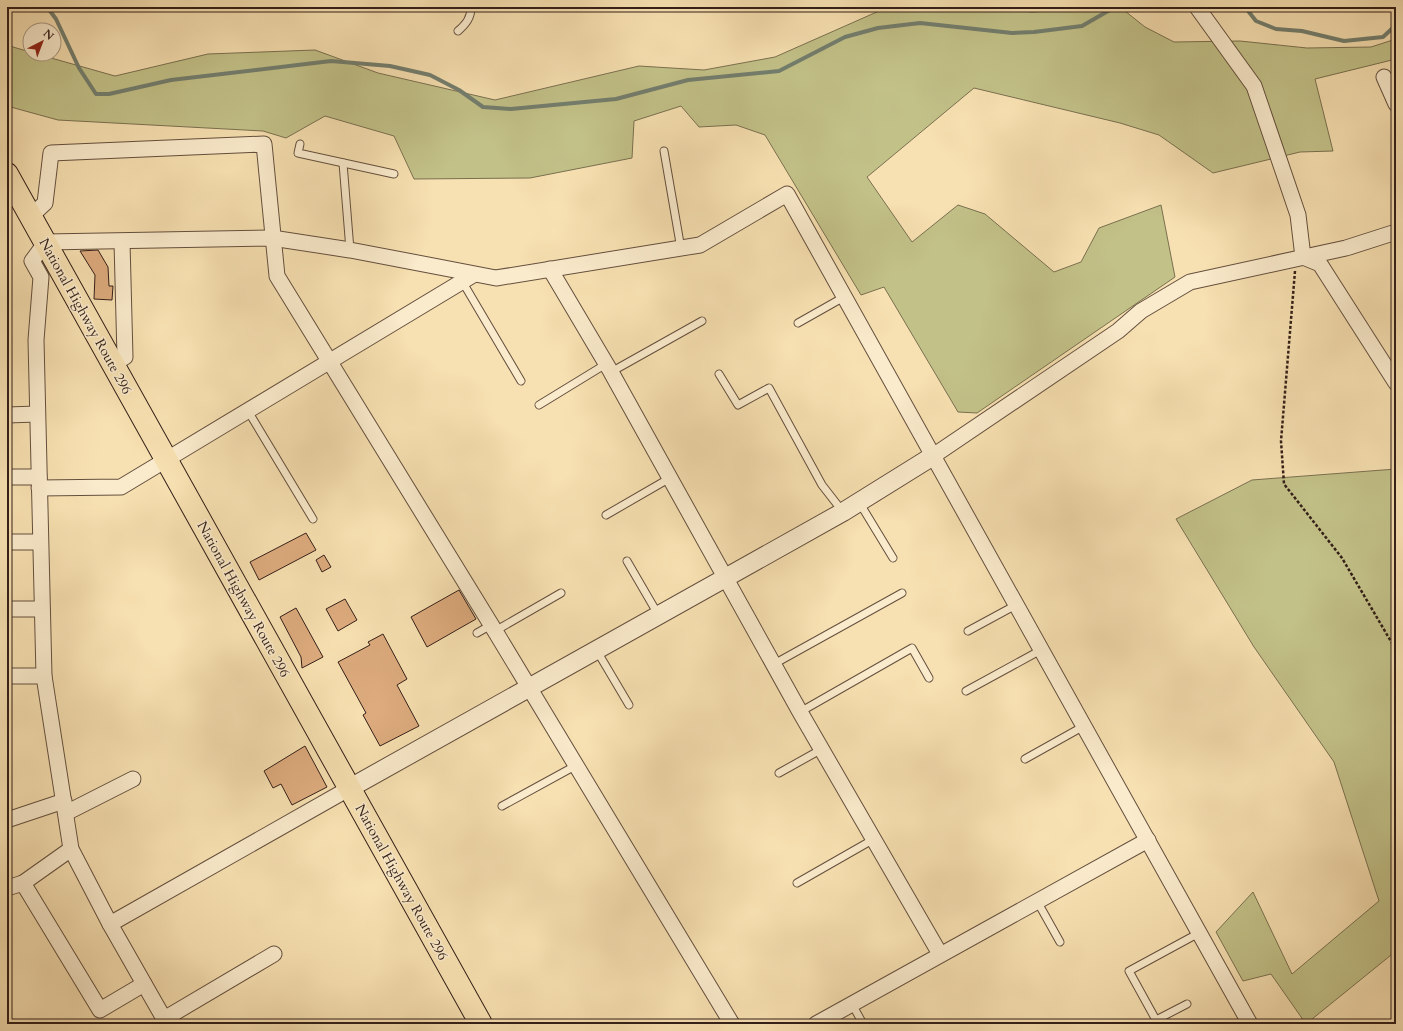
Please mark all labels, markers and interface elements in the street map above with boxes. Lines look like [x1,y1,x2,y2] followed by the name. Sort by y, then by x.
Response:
[22,22,62,62] north arrow
[40,26,57,44] text: N
[35,235,137,398] street label: National Highway Route 296
[193,518,295,681] street label: National Highway Route 296
[351,801,453,964] street label: National Highway Route 296

